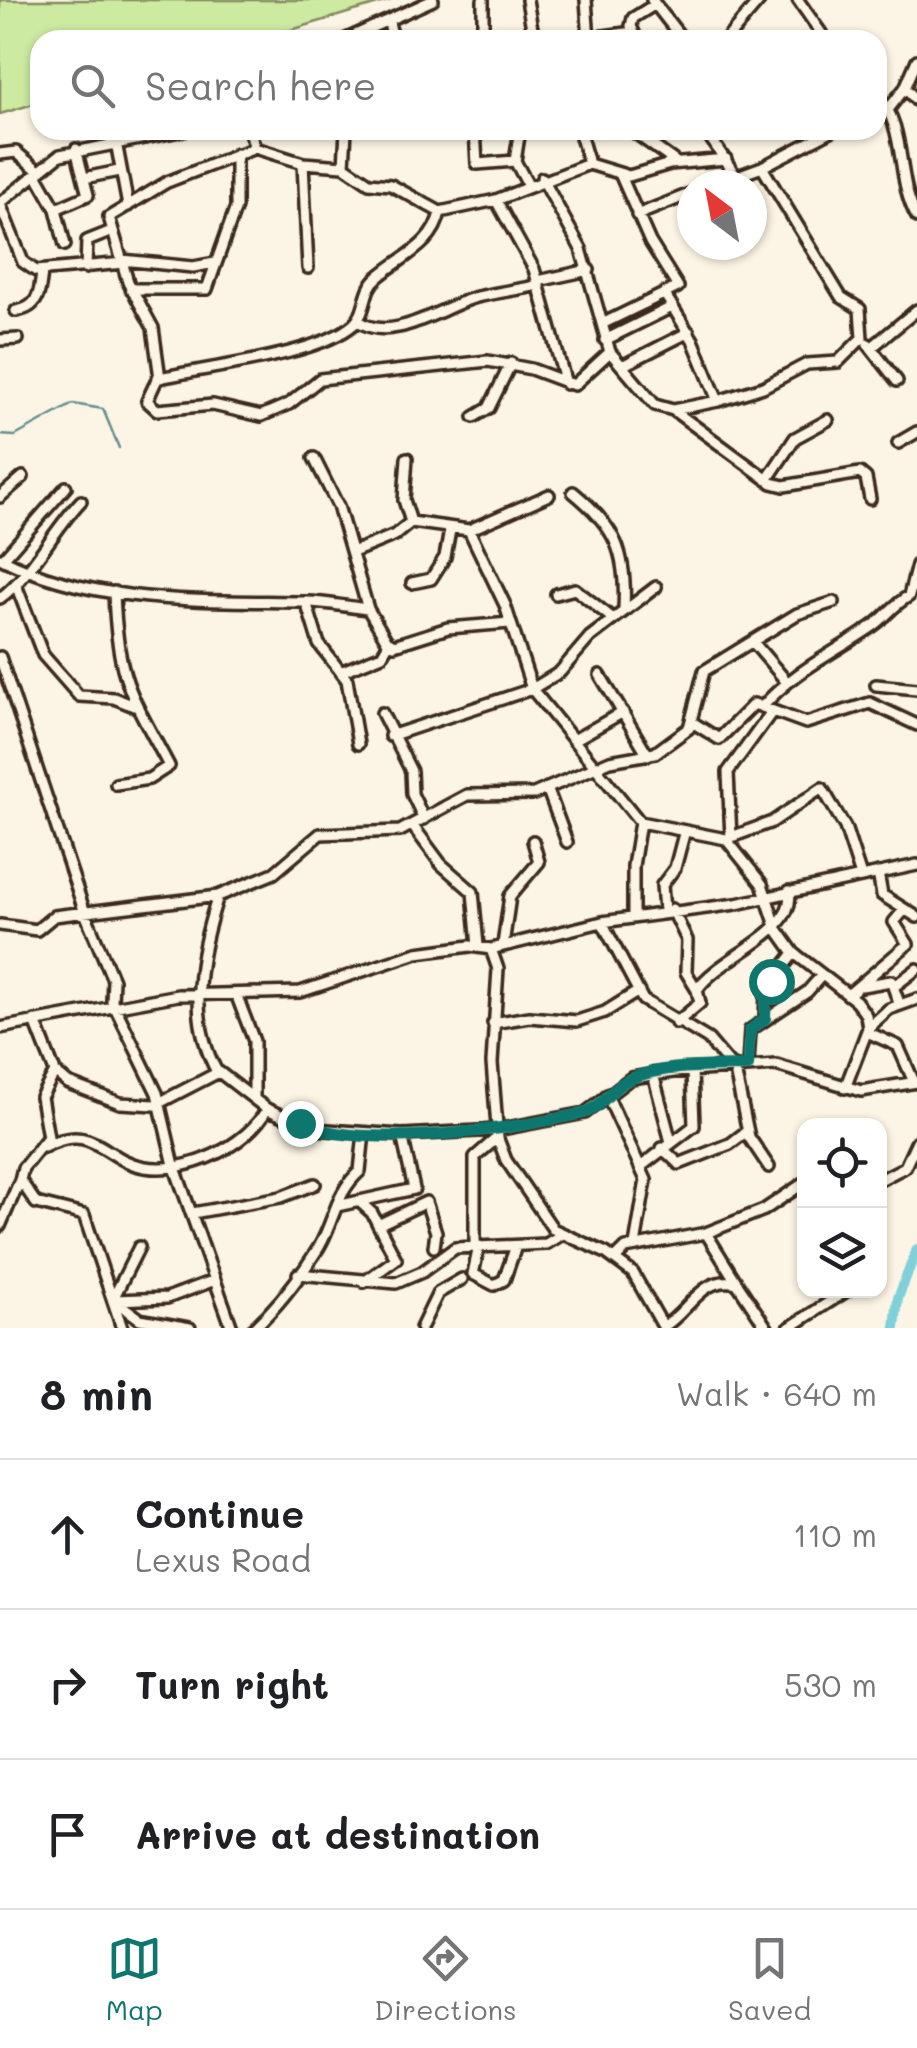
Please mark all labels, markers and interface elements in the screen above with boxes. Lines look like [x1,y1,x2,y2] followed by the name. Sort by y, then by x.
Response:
[30,30,887,140] search box
[65,58,120,113] icon: search
[145,60,376,110] text: Search here
[677,170,767,260] north arrow
[749,959,795,1005] route start
[278,1101,324,1147] route end
[797,1118,887,1298] map controls
[797,1118,887,1208] button: locate
[797,1208,887,1298] button: layers
[40,1366,153,1421] text: 8 min
[676,1372,877,1414] text: Walk · 640 m
[135,1488,304,1538] text: Continue
[40,1507,95,1562] icon: ahead
[793,1513,877,1555] text: 110 m
[135,1538,311,1580] text: Lexus Road
[40,1657,95,1712] icon: right
[135,1659,329,1709] text: Turn right
[784,1663,877,1705] text: 530 m
[40,1807,95,1862] icon: arrive
[135,1809,540,1859] text: Arrive at destination
[106,1931,163,2027] tab: Map
[374,1931,517,2027] tab: Directions
[728,1931,811,2027] tab: Saved

